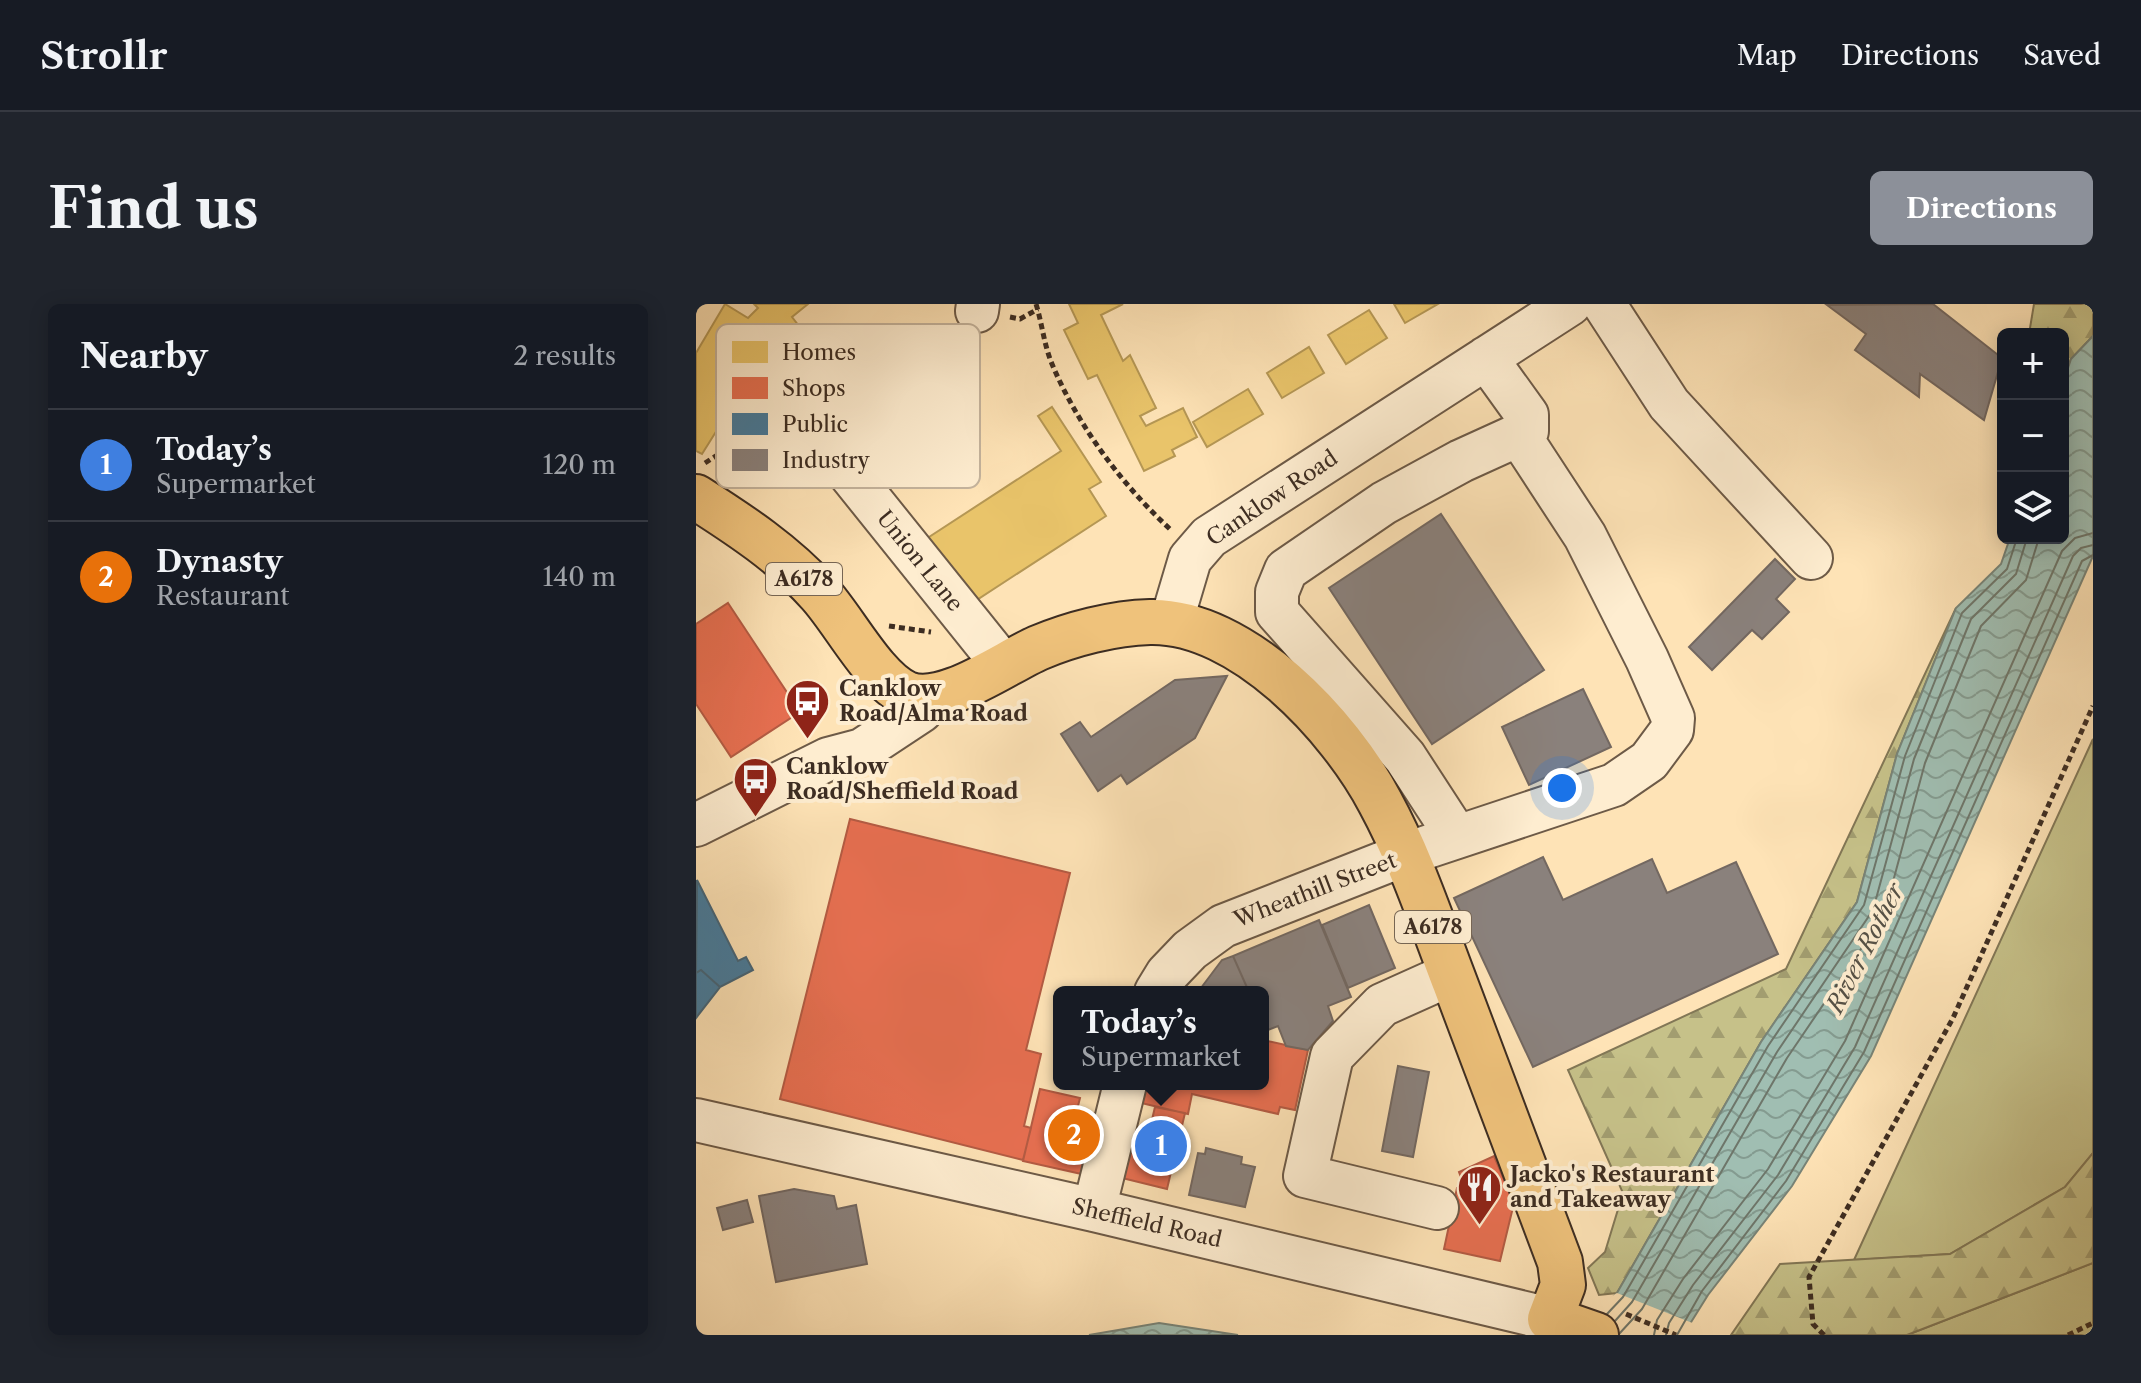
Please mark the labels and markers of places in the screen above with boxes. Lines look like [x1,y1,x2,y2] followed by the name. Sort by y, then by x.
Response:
[839,675,1028,727] place label: Canklow Road/Alma Road
[784,677,832,740] bus stop icon: Canklow Road/Alma Road
[786,753,1019,805] place label: Canklow Road/Sheffield Road
[731,755,779,818] bus stop icon: Canklow Road/Sheffield Road
[1048,1105,1100,1165] pin: 2
[1135,1116,1187,1176] pin: 1
[1506,1161,1715,1213] place label: Jacko's Restaurant and Takeaway
[1455,1163,1503,1226] restaurant icon: Jacko's Restaurant and Takeaway

